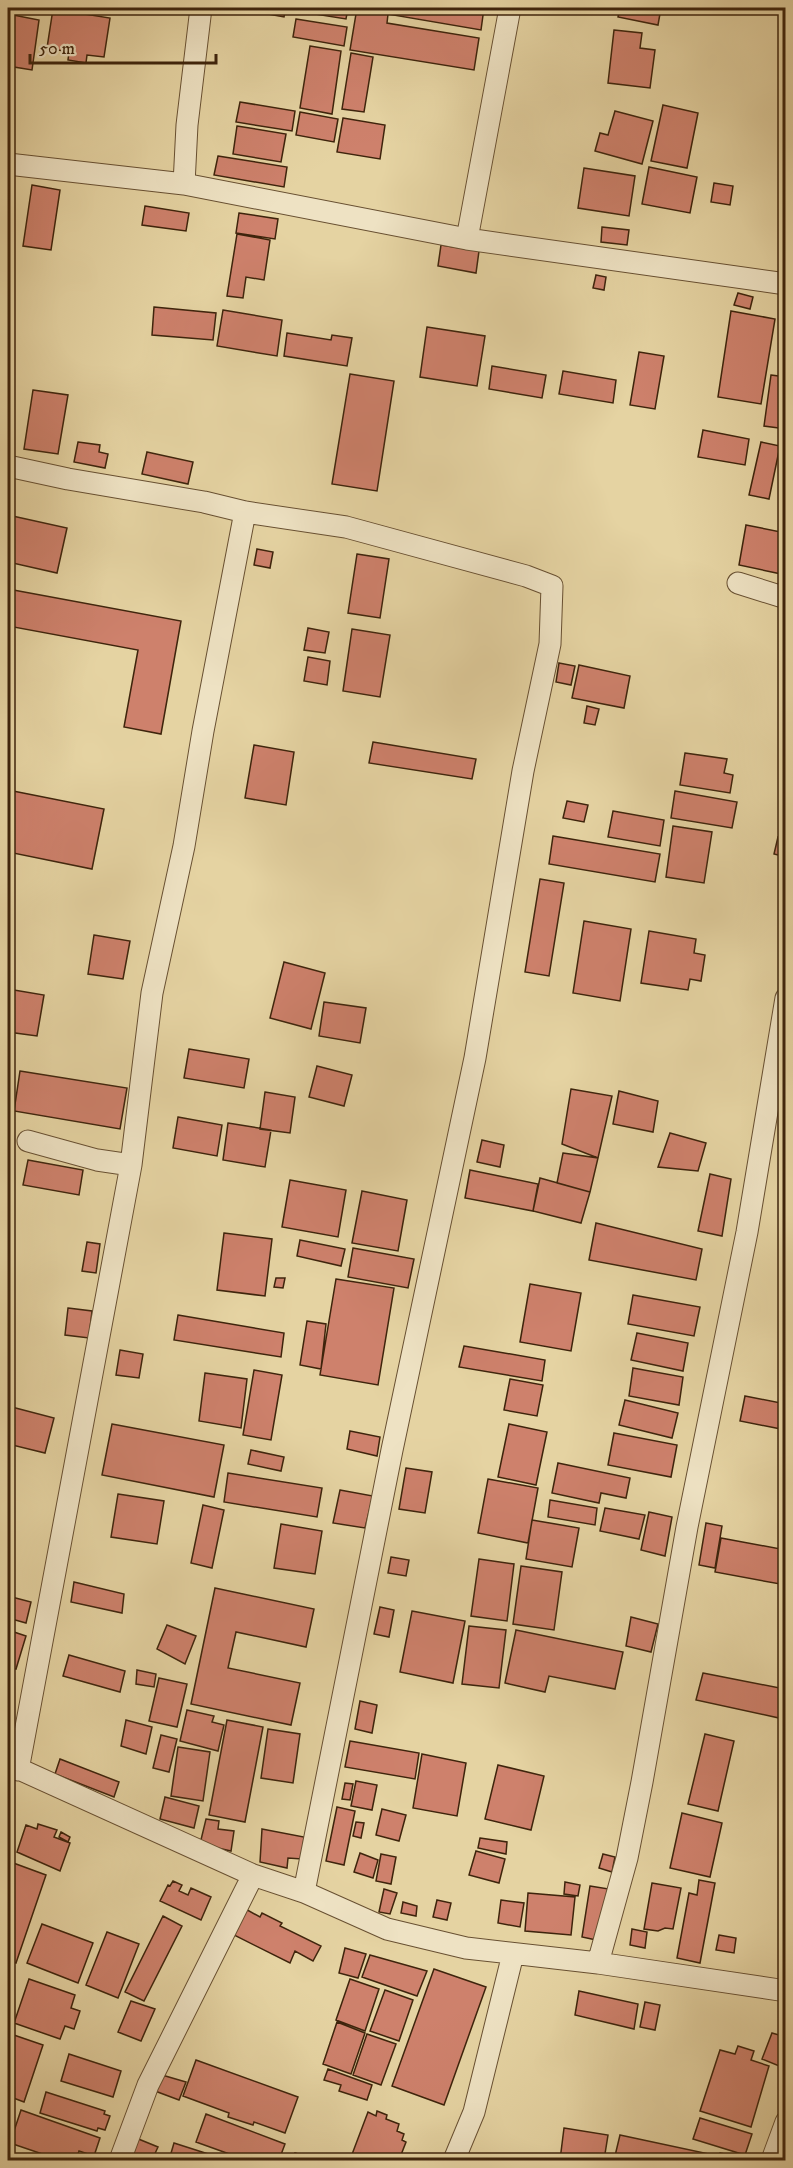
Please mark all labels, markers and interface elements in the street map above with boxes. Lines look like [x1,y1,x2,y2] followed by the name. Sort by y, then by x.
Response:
[30,27,216,65] scale bar
[39,38,75,60] text: 50 m

